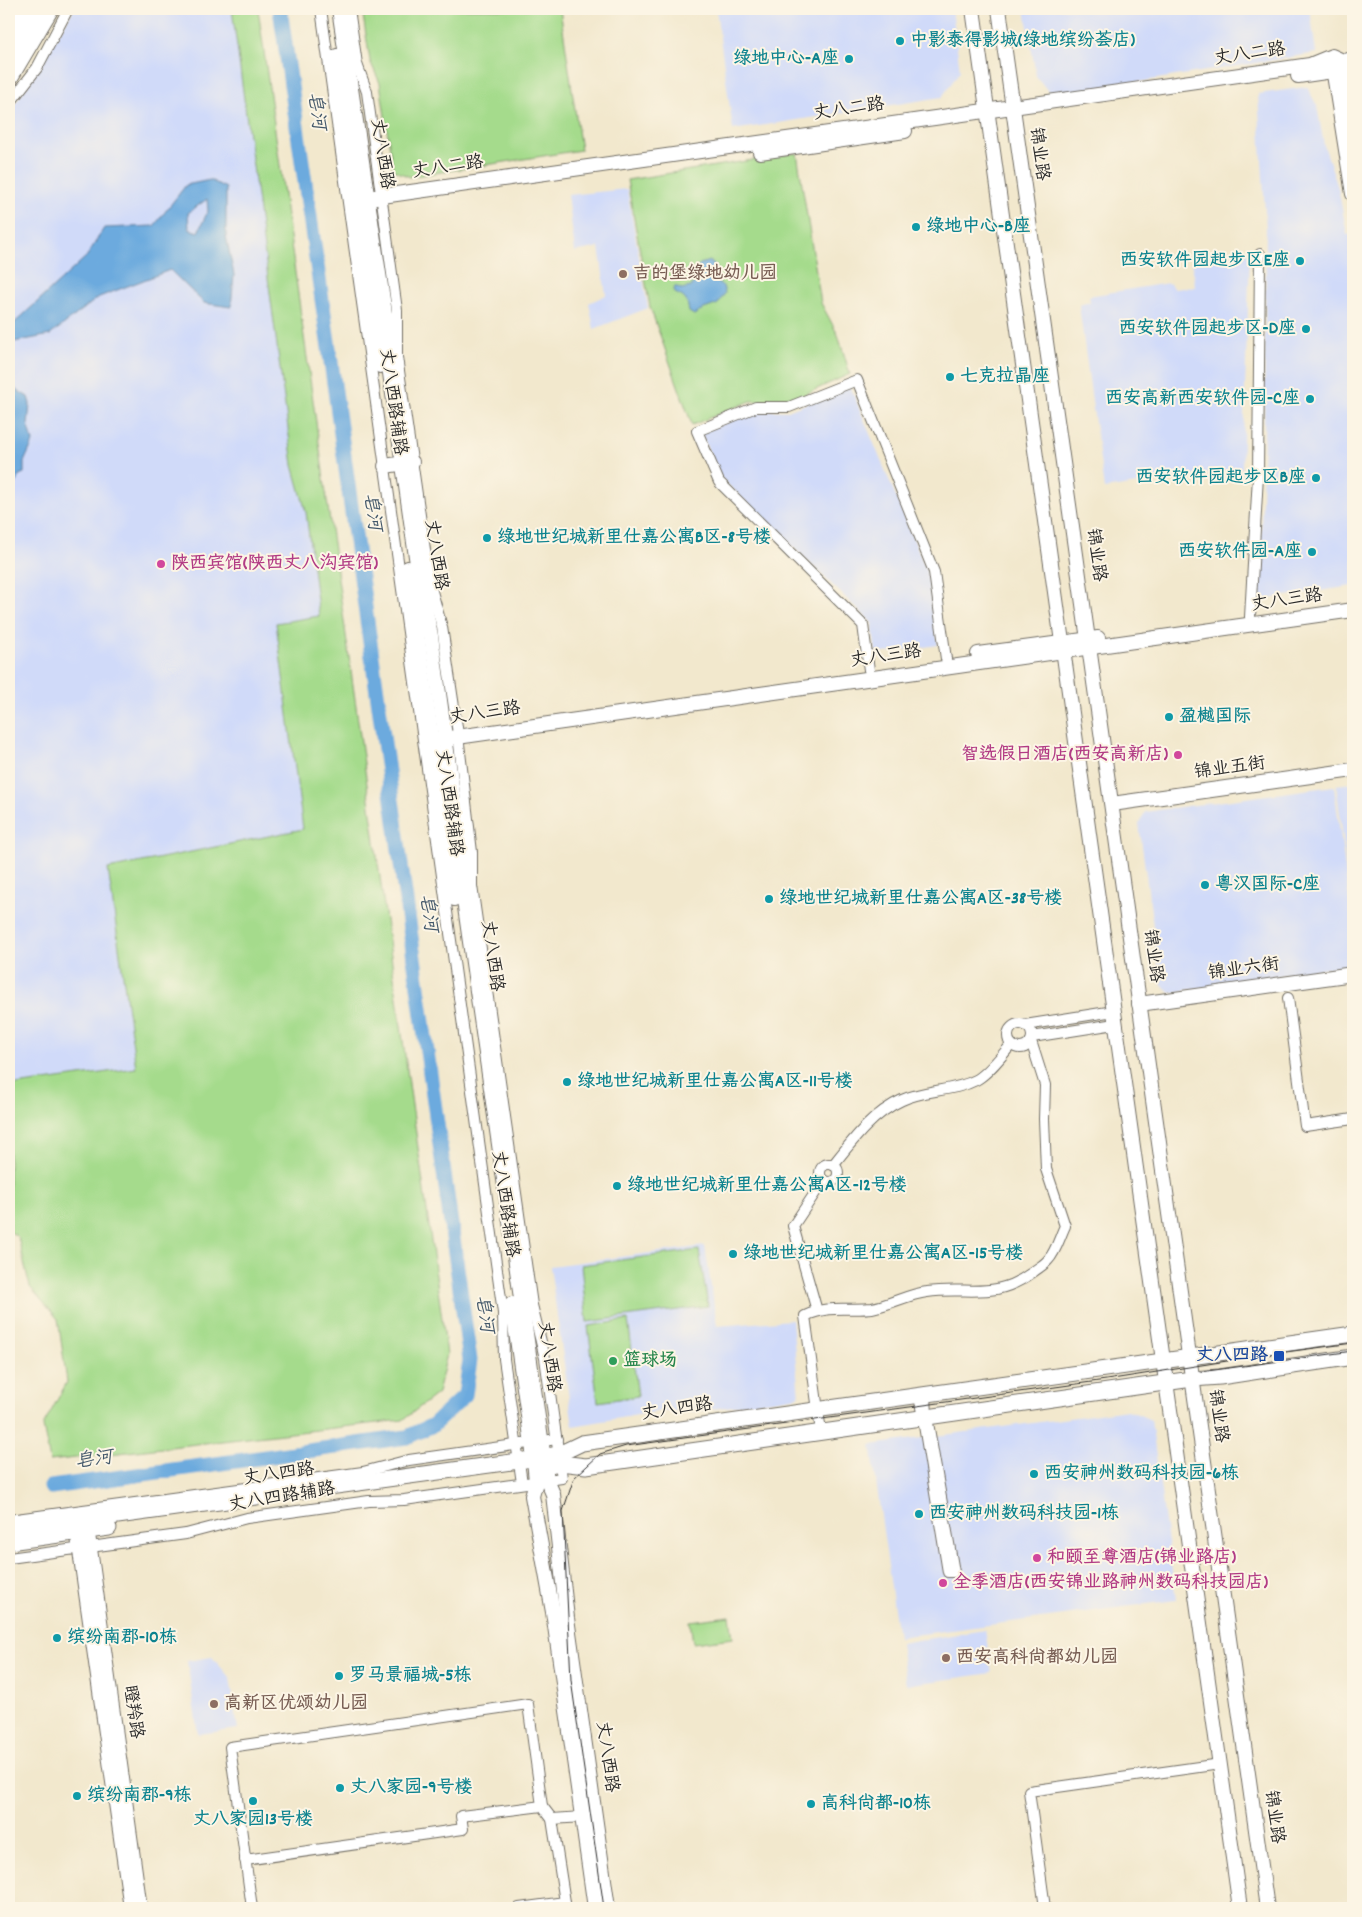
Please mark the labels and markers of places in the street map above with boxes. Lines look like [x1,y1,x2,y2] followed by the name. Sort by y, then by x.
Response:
[910,29,1135,54] place label: 中影泰得影城(绿地缤纷荟店)
[894,35,906,47] marker: 中影泰得影城(绿地缤纷荟店)
[733,47,839,72] place label: 绿地中心-A座
[843,53,855,65] marker: 绿地中心-A座
[926,215,1031,240] place label: 绿地中心-B座
[910,221,922,233] marker: 绿地中心-B座
[1120,249,1290,274] place label: 西安软件园起步区E座
[1294,255,1306,267] marker: 西安软件园起步区E座
[633,262,777,287] place label: 吉的堡绿地幼儿园
[617,268,629,280] marker: 吉的堡绿地幼儿园
[1119,317,1296,342] place label: 西安软件园起步区-D座
[1300,323,1312,335] marker: 西安软件园起步区-D座
[960,365,1050,390] place label: 七克拉晶座
[944,371,956,383] marker: 七克拉晶座
[1105,387,1300,412] place label: 西安高新西安软件园-C座
[1304,393,1316,405] marker: 西安高新西安软件园-C座
[1135,466,1306,491] place label: 西安软件园起步区B座
[1310,472,1322,484] marker: 西安软件园起步区B座
[497,526,771,551] place label: 绿地世纪城新里仕嘉公寓B区-8号楼
[481,532,493,544] marker: 绿地世纪城新里仕嘉公寓B区-8号楼
[1178,540,1302,565] place label: 西安软件园-A座
[1306,546,1318,558] marker: 西安软件园-A座
[171,552,378,577] place label: 陕西宾馆(陕西丈八沟宾馆)
[155,558,167,570] marker: 陕西宾馆(陕西丈八沟宾馆)
[1179,705,1251,730] place label: 盈樾国际
[1163,711,1175,723] marker: 盈樾国际
[961,743,1168,768] place label: 智选假日酒店(西安高新店)
[1172,749,1184,761] marker: 智选假日酒店(西安高新店)
[1215,873,1320,898] place label: 粤汉国际-C座
[1199,879,1211,891] marker: 粤汉国际-C座
[779,887,1062,912] place label: 绿地世纪城新里仕嘉公寓A区-38号楼
[763,893,775,905] marker: 绿地世纪城新里仕嘉公寓A区-38号楼
[577,1070,853,1095] place label: 绿地世纪城新里仕嘉公寓A区-11号楼
[561,1076,573,1088] marker: 绿地世纪城新里仕嘉公寓A区-11号楼
[627,1174,907,1199] place label: 绿地世纪城新里仕嘉公寓A区-12号楼
[611,1180,623,1192] marker: 绿地世纪城新里仕嘉公寓A区-12号楼
[743,1242,1023,1267] place label: 绿地世纪城新里仕嘉公寓A区-15号楼
[727,1248,739,1260] marker: 绿地世纪城新里仕嘉公寓A区-15号楼
[1196,1344,1268,1369] place label: 丈八四路
[623,1349,677,1374] place label: 篮球场
[1272,1349,1286,1363] marker: 丈八四路
[607,1355,619,1367] marker: 篮球场
[1044,1462,1239,1487] place label: 西安神州数码科技园-6栋
[1028,1468,1040,1480] marker: 西安神州数码科技园-6栋
[929,1502,1119,1527] place label: 西安神州数码科技园-1栋
[913,1508,925,1520] marker: 西安神州数码科技园-1栋
[1047,1546,1236,1571] place label: 和颐至尊酒店(锦业路店)
[1031,1552,1043,1564] marker: 和颐至尊酒店(锦业路店)
[953,1571,1268,1596] place label: 全季酒店(西安锦业路神州数码科技园店)
[937,1577,949,1589] marker: 全季酒店(西安锦业路神州数码科技园店)
[67,1626,177,1651] place label: 缤纷南郡-10栋
[51,1632,63,1644] marker: 缤纷南郡-10栋
[956,1646,1118,1671] place label: 西安高科尚都幼儿园
[940,1652,952,1664] marker: 西安高科尚都幼儿园
[349,1664,472,1689] place label: 罗马景福城-5栋
[333,1670,345,1682] marker: 罗马景福城-5栋
[224,1692,368,1717] place label: 高新区优颂幼儿园
[208,1698,220,1710] marker: 高新区优颂幼儿园
[350,1776,472,1801] place label: 丈八家园-9号楼
[334,1782,346,1794] marker: 丈八家园-9号楼
[87,1784,191,1809] place label: 缤纷南郡-9栋
[71,1790,83,1802] marker: 缤纷南郡-9栋
[821,1792,931,1817] place label: 高科尚都-10栋
[247,1795,259,1807] marker: 丈八家园13号楼
[805,1798,817,1810] marker: 高科尚都-10栋
[193,1808,313,1833] place label: 丈八家园13号楼

